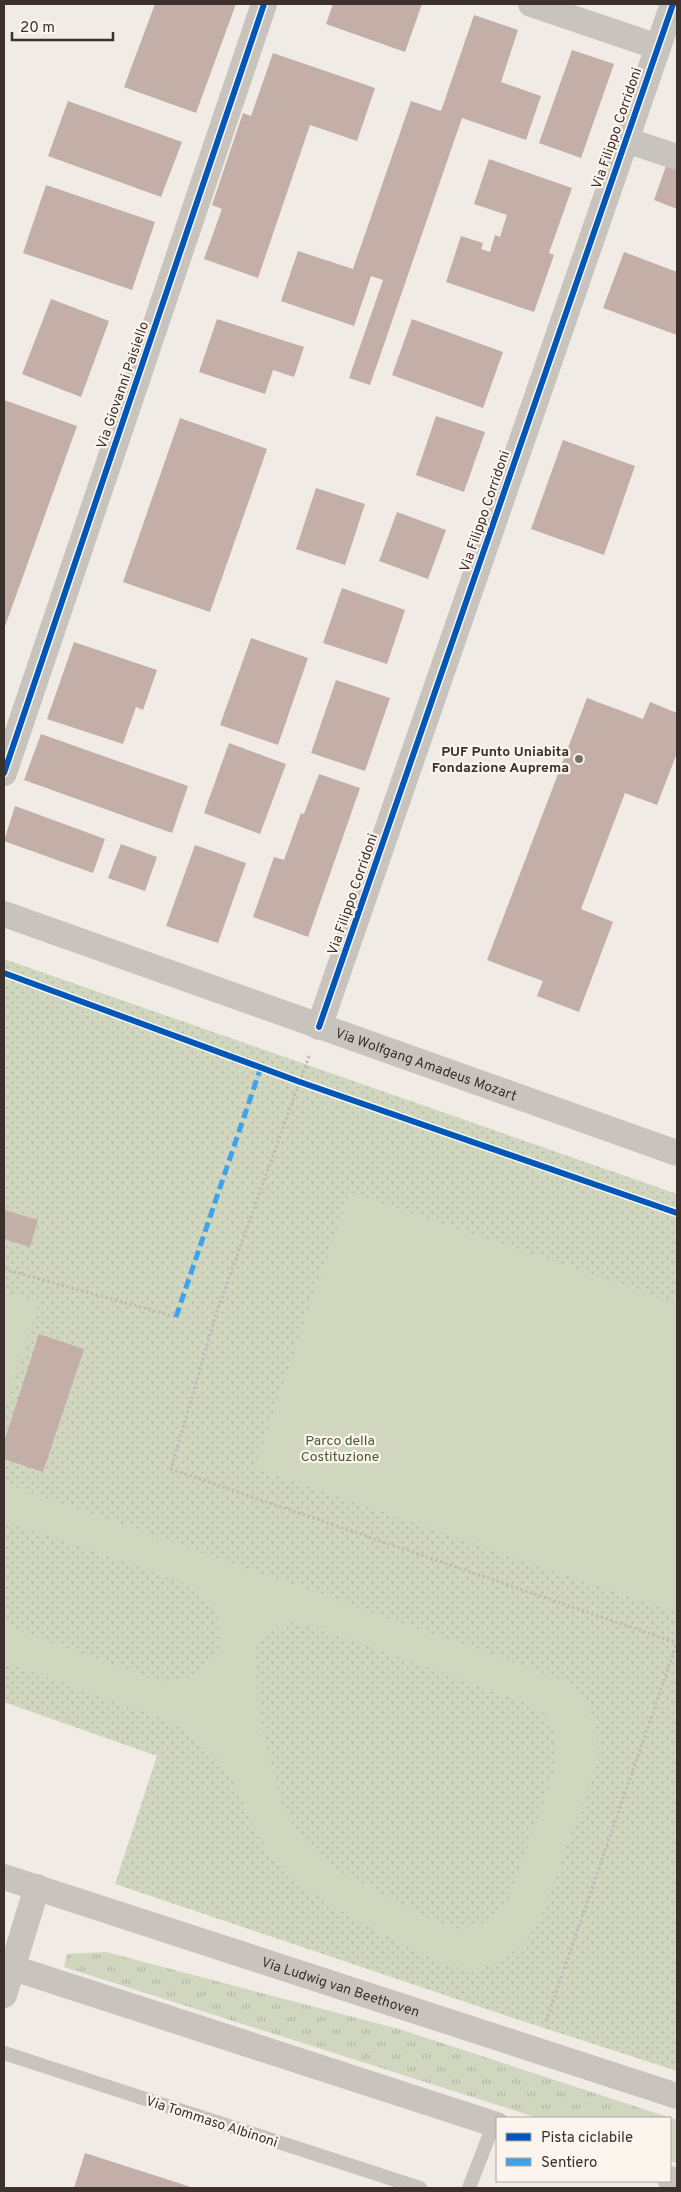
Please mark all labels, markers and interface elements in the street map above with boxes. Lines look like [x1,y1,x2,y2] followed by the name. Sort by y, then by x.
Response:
[12,10,114,42] scale bar
[20,19,55,38] text: 20 m
[589,66,646,191] street label: Via Filippo Corridoni
[94,319,153,451] street label: Via Giovanni Paisiello
[457,449,514,574] street label: Via Filippo Corridoni
[432,744,569,777] place label: PUF Punto Uniabita Fondazione Auprema
[573,753,585,765] marker: PUF Punto Uniabita Fondazione Auprema
[325,832,382,957] street label: Via Filippo Corridoni
[333,1025,519,1105] street label: Via Wolfgang Amadeus Mozart
[301,1433,379,1466] park label: Parco della Costituzione
[259,1954,421,2022] street label: Via Ludwig van Beethoven
[143,2093,280,2152] street label: Via Tommaso Albinoni
[496,2117,671,2182] legend
[541,2129,633,2148] text: Pista ciclabile
[541,2154,597,2173] text: Sentiero

